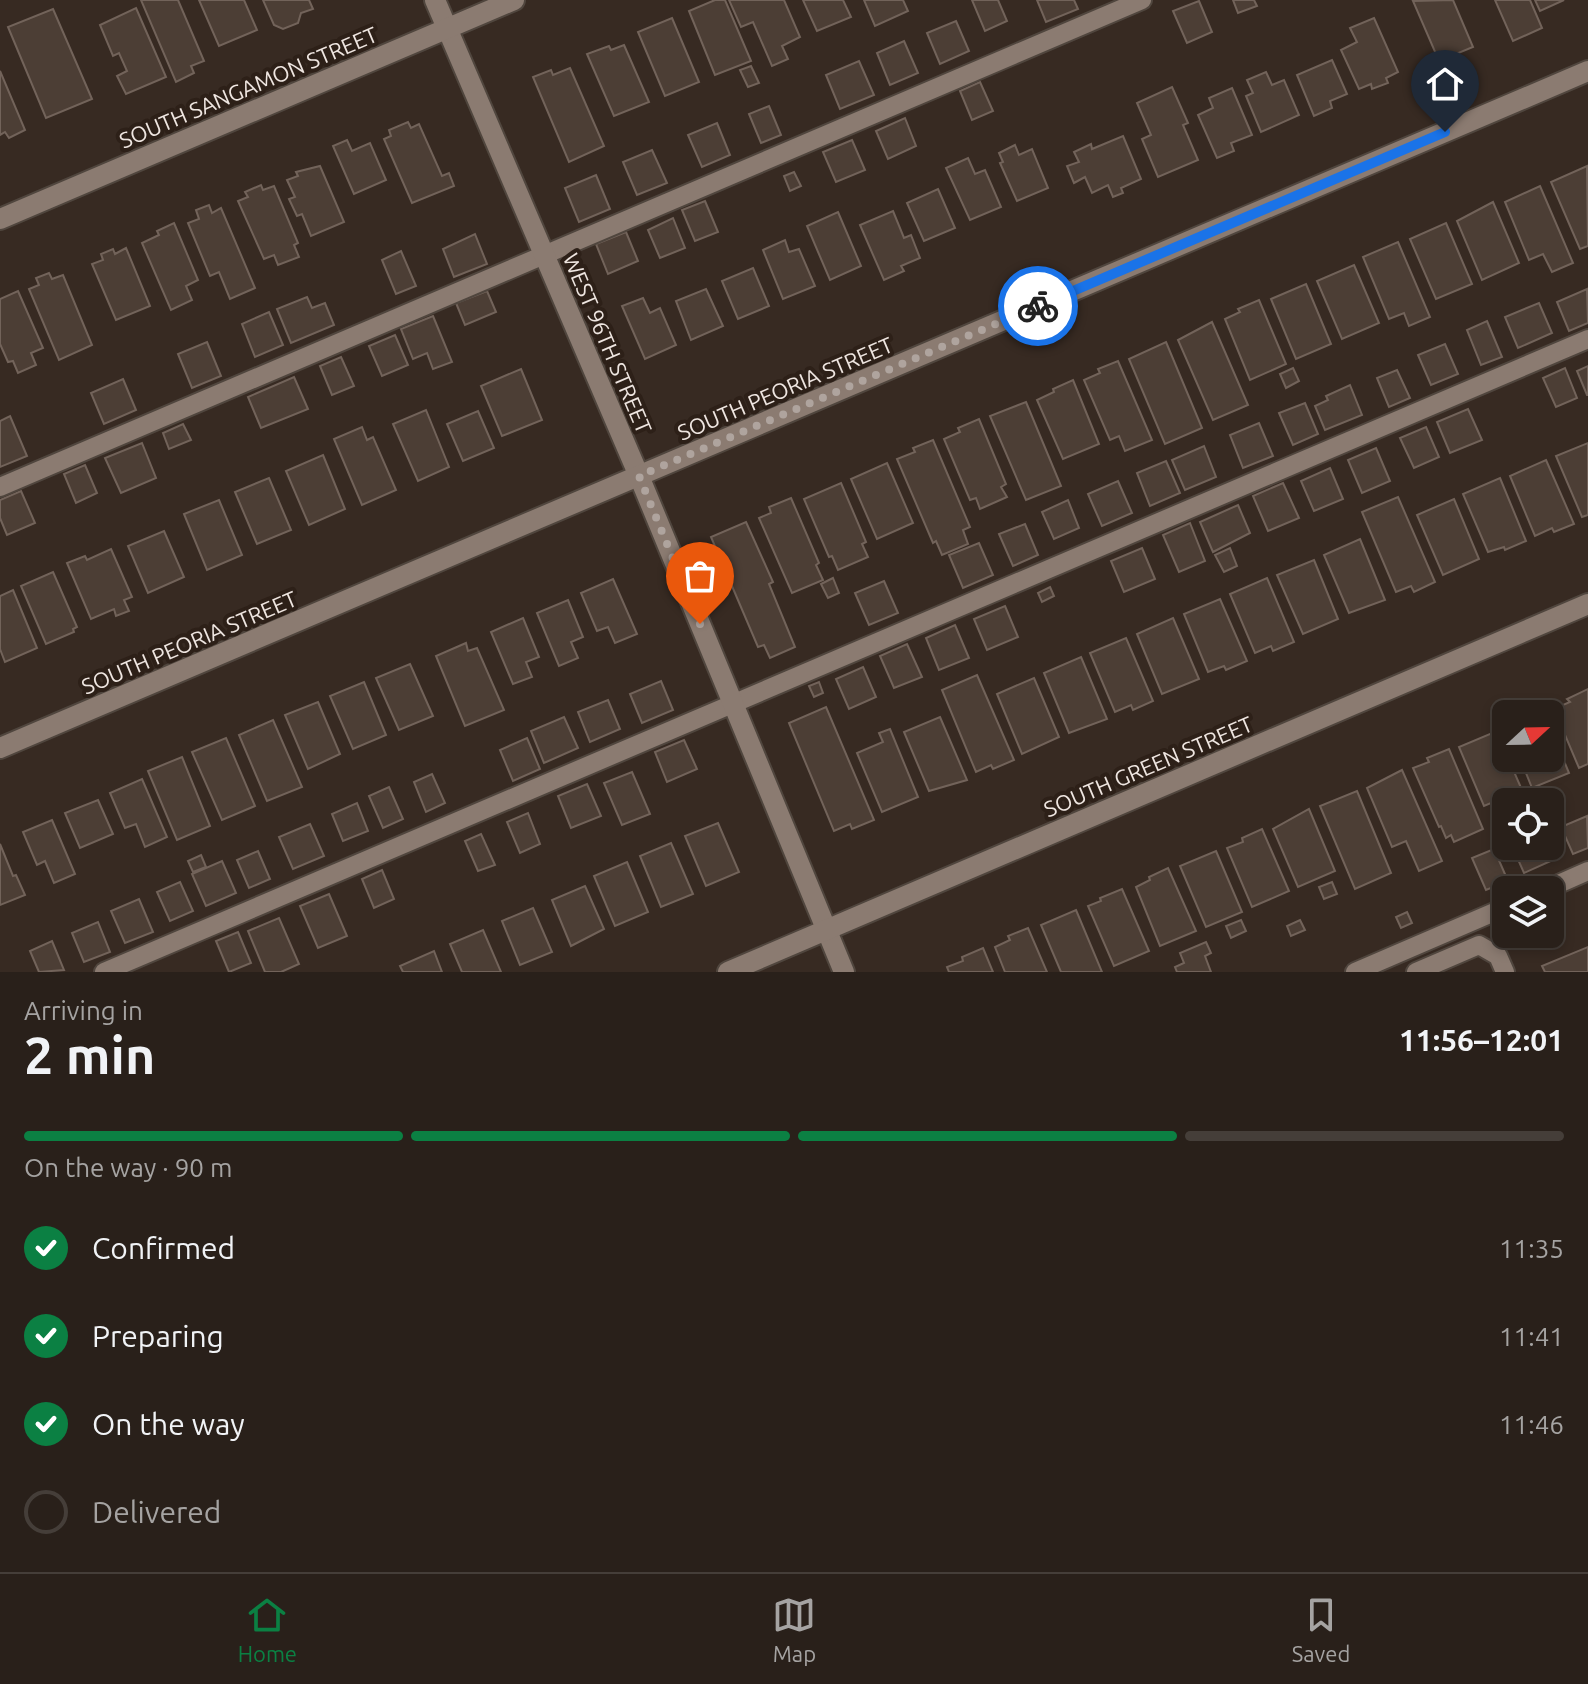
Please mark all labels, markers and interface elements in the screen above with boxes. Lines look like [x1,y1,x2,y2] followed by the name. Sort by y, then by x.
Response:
[115,21,381,153] street label: SOUTH SANGAMON STREET
[1411,50,1479,132] pin
[1423,62,1467,106] icon: home
[559,249,657,437] street label: WEST 96TH STREET
[998,266,1078,346] courier
[1016,284,1060,328] icon: bike
[674,331,896,445] street label: SOUTH PEORIA STREET
[666,542,734,624] pin
[678,554,722,598] icon: bag
[78,585,300,699] street label: SOUTH PEORIA STREET
[1492,700,1564,772] north arrow
[1492,700,1564,948] map controls
[1040,711,1256,821] street label: SOUTH GREEN STREET
[1492,788,1564,860] button: locate
[1492,876,1564,948] button: layers
[24,996,143,1025] text: Arriving in
[1399,1023,1564,1057] text: 11:56–12:01
[24,1026,155,1084] text: 2 min
[24,1153,232,1182] text: On the way · 90 m
[24,1226,68,1270] icon: check
[92,1231,235,1265] text: Confirmed
[1499,1234,1564,1263] text: 11:35
[24,1314,68,1358] icon: check
[92,1319,224,1353] text: Preparing
[1499,1322,1564,1351] text: 11:41
[24,1402,68,1446] icon: check
[92,1407,245,1441] text: On the way
[1499,1410,1564,1439] text: 11:46
[92,1495,221,1529] text: Delivered
[238,1593,297,1666] tab: Home
[772,1593,816,1666] tab: Map
[1292,1593,1350,1666] tab: Saved

